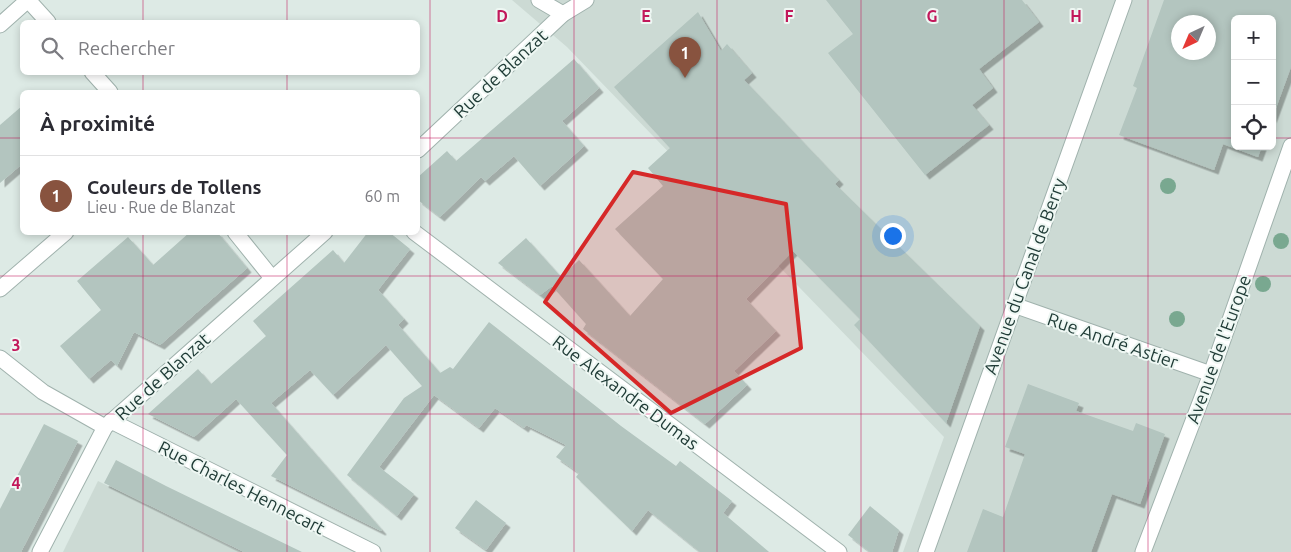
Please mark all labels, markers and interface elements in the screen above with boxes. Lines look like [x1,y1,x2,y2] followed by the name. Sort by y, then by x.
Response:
[496,7,508,25] text: D
[641,7,651,25] text: E
[785,7,794,25] text: F
[926,7,938,25] text: G
[1070,7,1082,25] text: H
[1171,15,1216,60] north arrow
[1231,15,1276,150] map controls
[1231,15,1276,60] button: +
[20,20,420,75] search box
[449,25,551,121] street label: Rue de Blanzat
[38,34,66,62] icon: search
[78,37,175,59] text: Rechercher
[669,37,701,78] pin: 1
[1231,60,1276,105] button: −
[1231,105,1276,150] button: locate
[40,111,155,135] text: À proximité
[979,175,1069,377] street label: Avenue du Canal de Berry
[87,176,262,198] text: Couleurs de Tollens
[51,187,61,205] text: 1
[364,187,400,205] text: 60 m
[87,198,235,216] text: Lieu · Rue de Blanzat
[880,223,906,249] your location
[1182,272,1254,426] street label: Avenue de l'Europe
[1045,308,1181,372] street label: Rue André Astier
[111,328,213,424] street label: Rue de Blanzat
[549,331,703,453] street label: Rue Alexandre Dumas
[11,336,21,354] text: 3
[156,436,328,538] street label: Rue Charles Hennecart
[11,474,21,492] text: 4

